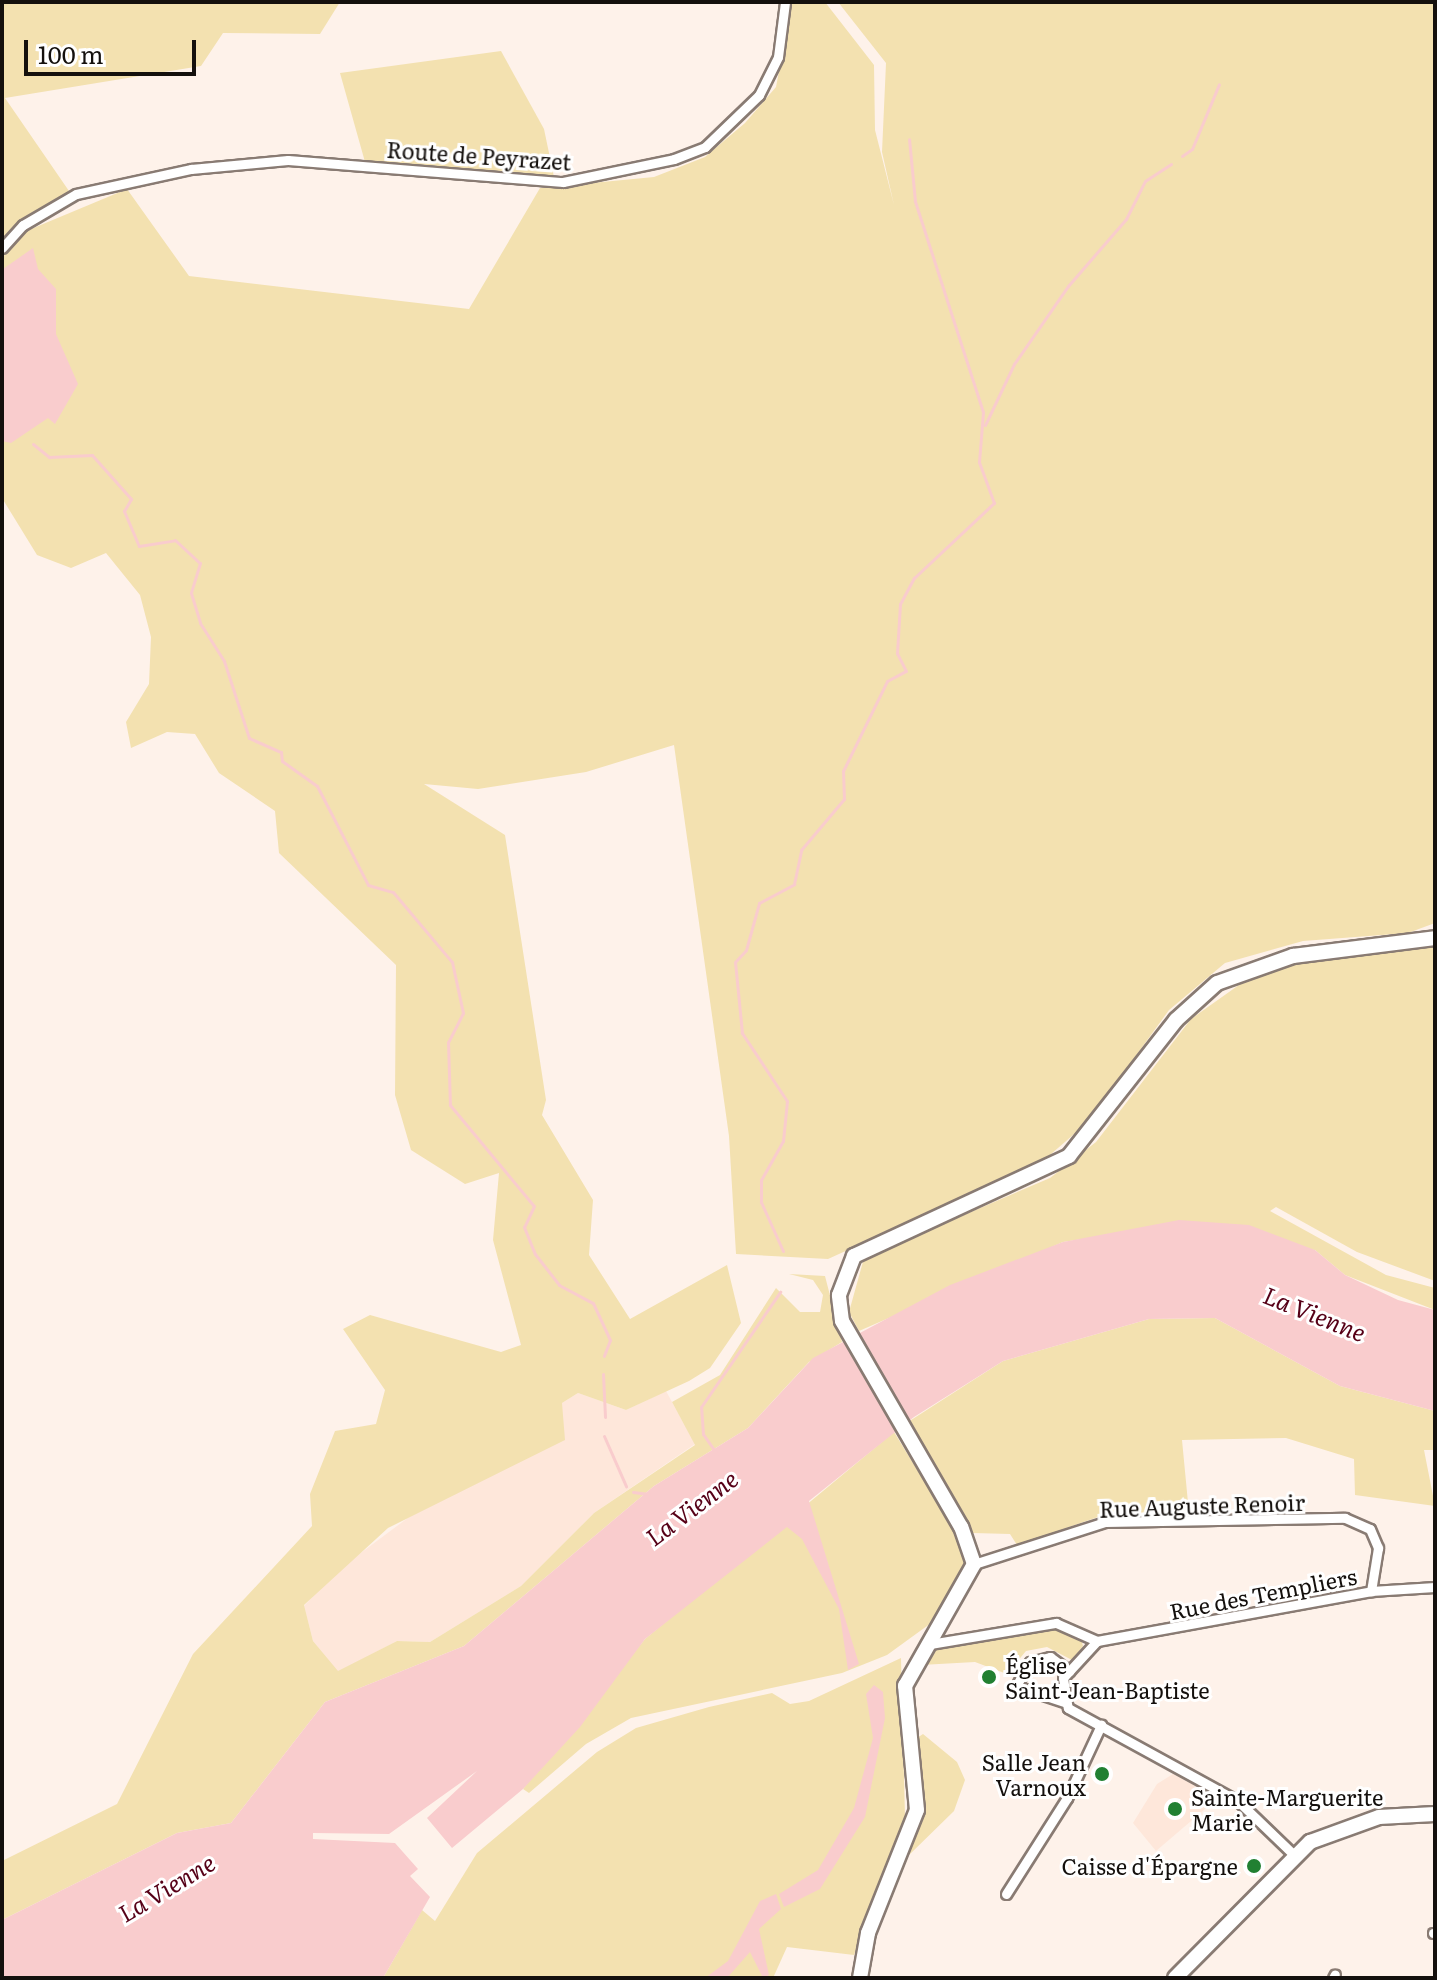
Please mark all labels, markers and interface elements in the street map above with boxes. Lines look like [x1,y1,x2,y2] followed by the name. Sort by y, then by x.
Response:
[28,24,200,74] scale bar
[38,36,104,71] text: 100 m
[386,135,572,175] street label: Route de Peyrazet
[1260,1280,1370,1346] water label: La Vienne
[639,1463,743,1551] water label: La Vienne
[1099,1488,1305,1522] street label: Rue Auguste Renoir
[1167,1562,1359,1624] street label: Rue des Templiers
[1005,1651,1210,1702] place label: Église Saint-Jean-Baptiste
[980,1668,998,1686] marker: Église Saint-Jean-Baptiste
[982,1748,1086,1800] place label: Salle Jean Varnoux
[1093,1765,1111,1783] marker: Salle Jean Varnoux
[1191,1783,1383,1834] place label: Sainte-Marguerite Marie
[1166,1800,1184,1818] marker: Sainte-Marguerite Marie
[113,1847,219,1927] water label: La Vienne
[1062,1853,1238,1879] place label: Caisse d'Épargne
[1245,1857,1263,1875] marker: Caisse d'Épargne

